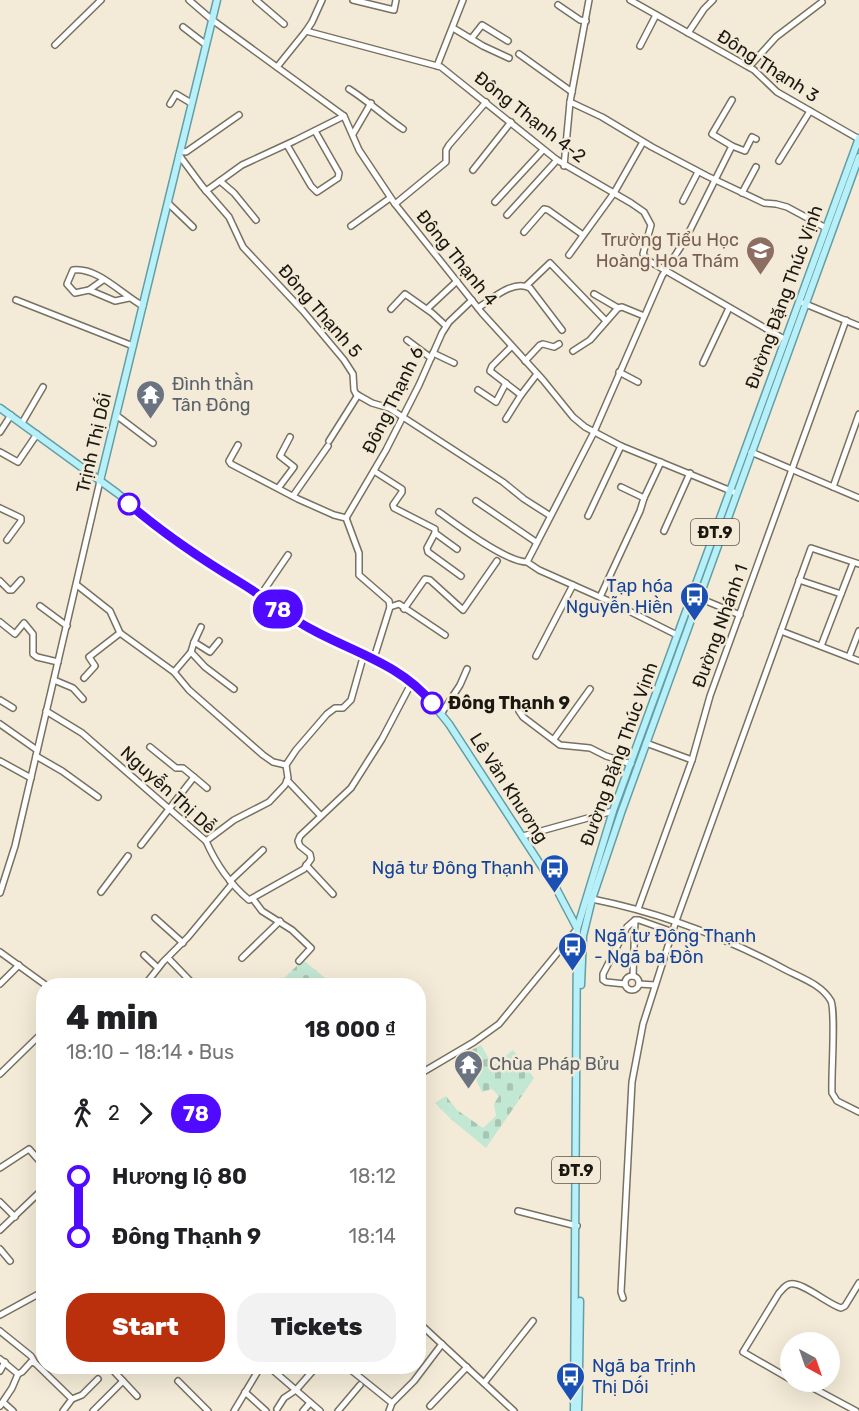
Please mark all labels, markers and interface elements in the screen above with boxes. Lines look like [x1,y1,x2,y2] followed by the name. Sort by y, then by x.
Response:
[713,25,823,107] street label: Đông Thạnh 3
[470,67,590,167] street label: Đông Thạnh 4-2
[740,202,828,392] street label: Đường Đặng Thúc Vịnh
[412,206,502,310] street label: Đông Thạnh 4
[596,229,739,272] place label: Trường Tiểu Học Hoàng Hoa Thám
[744,234,776,276] school or university icon: Trường Tiểu Học Hoàng Hoa Thám
[273,260,367,362] street label: Đông Thạnh 5
[358,343,429,457] street label: Đông Thạnh 6
[172,372,254,416] place label: Đình thần Tân Đông
[135,378,167,420] temple icon: Đình thần Tân Đông
[71,391,116,495] street label: Trịnh Thị Dối
[118,493,140,515] unlabelled marker
[691,519,739,545] road number: ĐT.9
[687,561,753,691] street label: Đường Nhánh 1
[566,575,673,618] place label: Tạp hóa Nguyễn Hiền
[678,580,710,622] bus stop icon: Tạp hóa Nguyễn Hiền
[251,590,305,628] line badge: 78
[265,597,291,622] text: 78
[575,659,663,849] street label: Đường Đặng Thúc Vịnh
[421,692,443,714] marker: Đông Thạnh 9
[448,692,570,714] place label: Đông Thạnh 9
[465,729,553,847] street label: Lê Văn Khương
[116,741,221,839] street label: Nguyễn Thị Dễ
[539,852,571,894] bus stop icon: Ngã tư Đông Thạnh
[372,857,534,879] place label: Ngã tư Đông Thạnh
[594,925,756,968] place label: Ngã tư Đông Thạnh - Ngã ba Đồn
[557,930,589,972] bus stop icon: Ngã tư Đông Thạnh - Ngã ba Đồn
[66,998,158,1037] text: 4 min
[305,1016,396,1043] text: 18 000 ₫
[66,1040,234,1064] text: 18:10 – 18:14 · Bus
[452,1048,484,1090] temple icon: Chùa Pháp Bửu
[489,1053,620,1075] place label: Chùa Pháp Bửu
[66,1097,99,1130] icon: walk
[129,1097,162,1130] icon: forward
[108,1101,120,1125] text: 2
[183,1101,209,1126] text: 78
[552,1157,600,1183] road number: ĐT.9
[112,1163,247,1190] text: Hương lộ 80
[349,1164,396,1188] text: 18:12
[112,1223,261,1250] text: Đông Thạnh 9
[349,1224,396,1248] text: 18:14
[66,1293,225,1362] button: Start
[237,1293,396,1362] button: Tickets
[780,1332,840,1392] north arrow
[780,1332,840,1392] map controls
[592,1355,696,1398] place label: Ngã ba Trịnh Thị Dối
[555,1360,587,1402] bus stop icon: Ngã ba Trịnh Thị Dối

